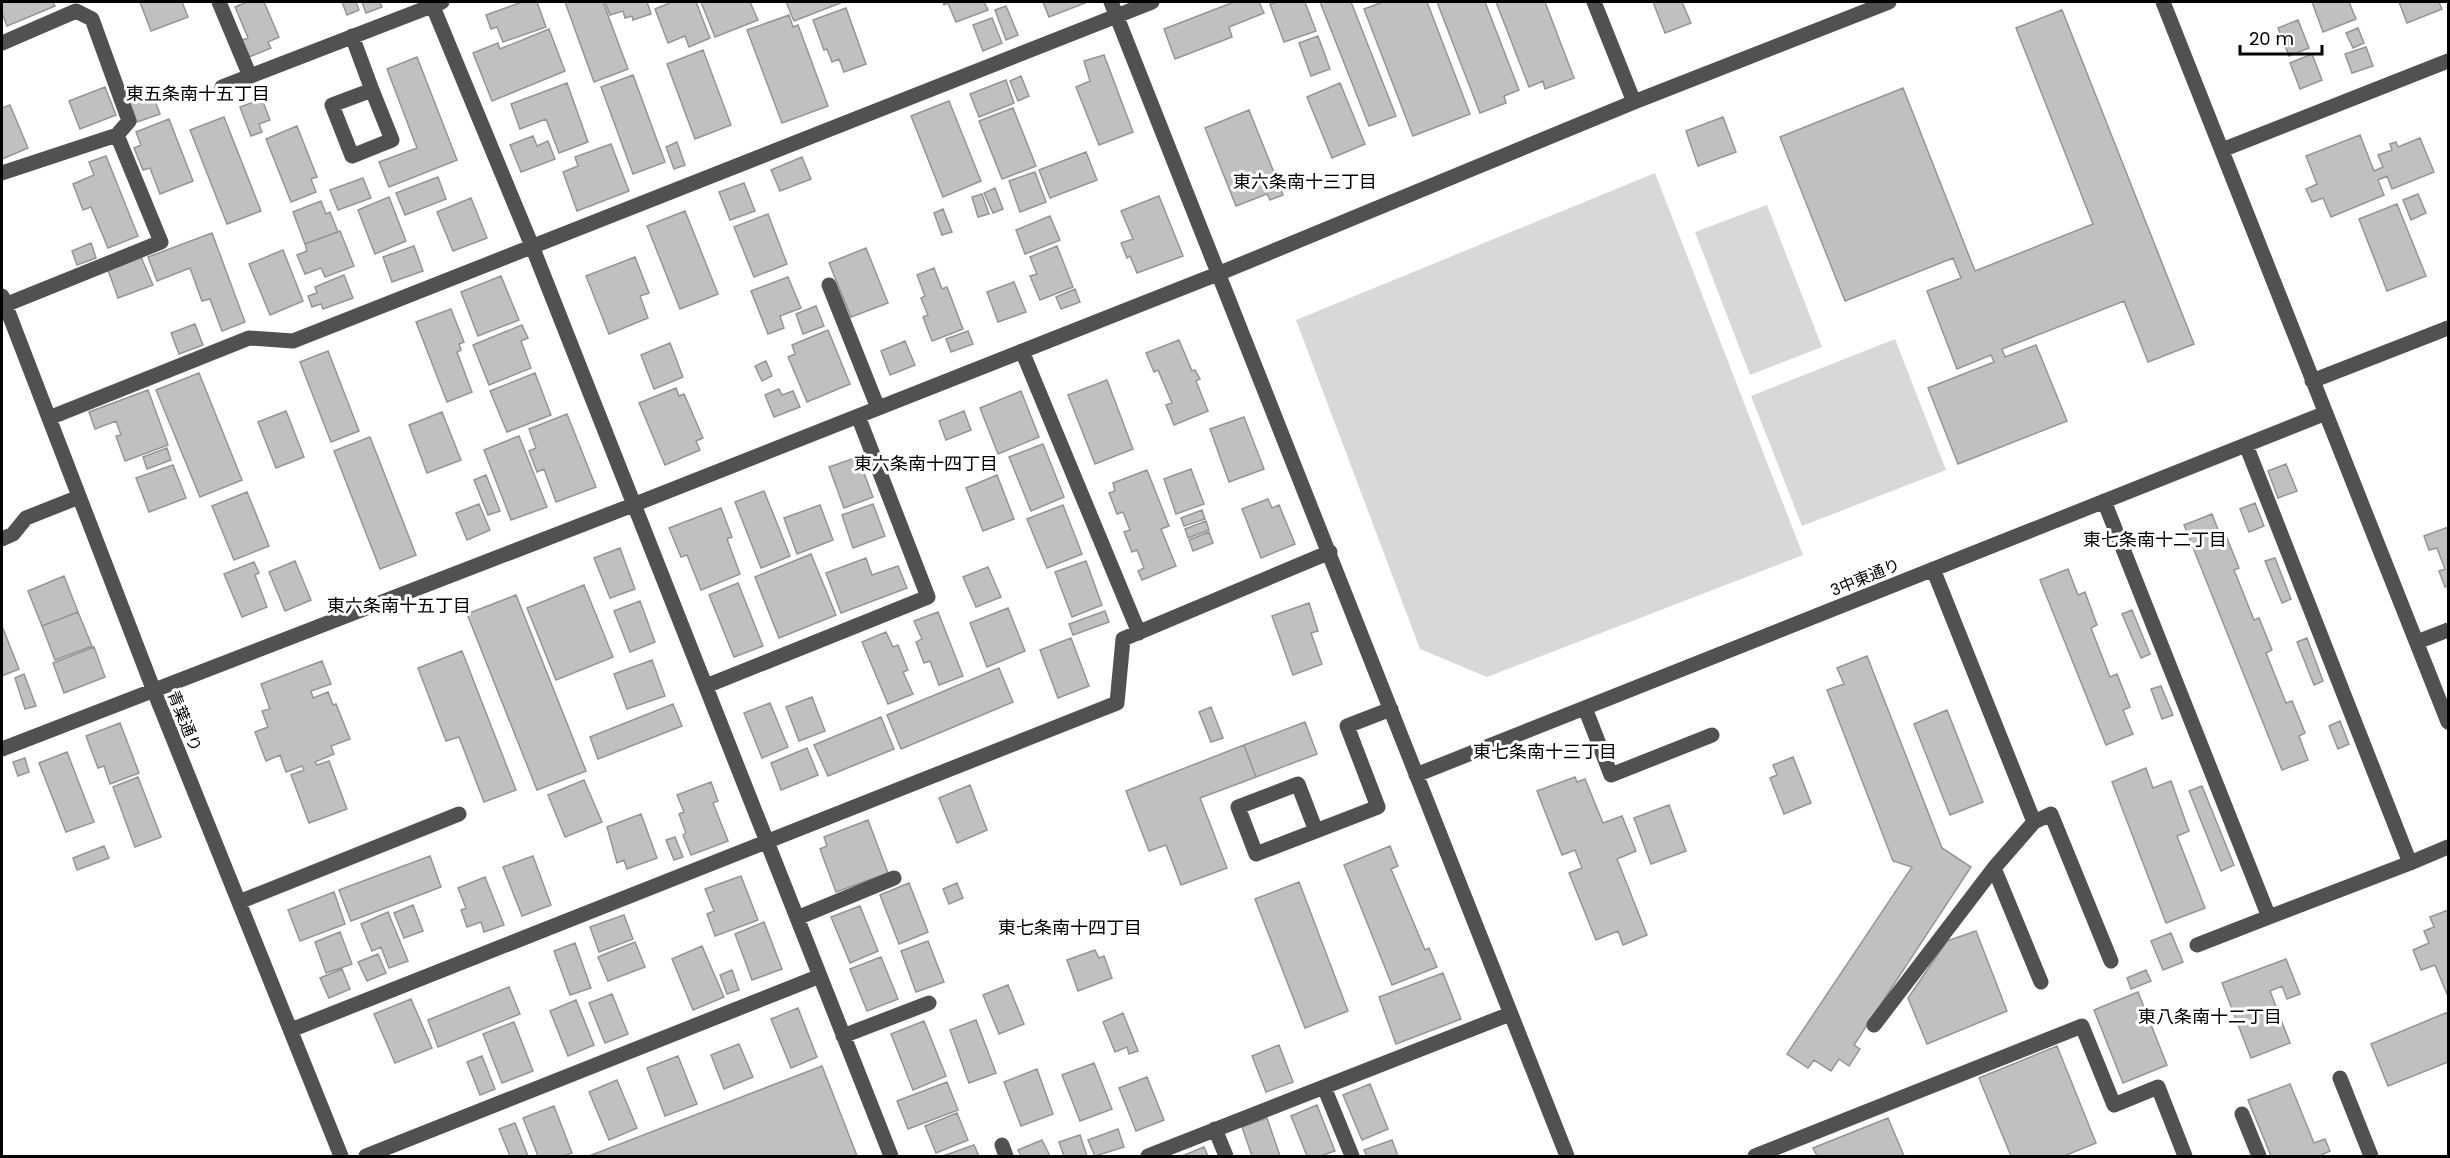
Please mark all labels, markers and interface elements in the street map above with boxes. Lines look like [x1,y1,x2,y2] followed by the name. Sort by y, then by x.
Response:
[2240,18,2322,56] scale bar
[2249,26,2294,51] text: 20 m
[126,81,270,106] district label: 東五条南十五丁目
[1233,169,1377,194] district label: 東六条南十三丁目
[854,451,998,476] district label: 東六条南十四丁目
[2083,527,2227,552] district label: 東七条南十二丁目
[1827,553,1904,602] street label: 3中東通り
[327,593,471,618] district label: 東六条南十五丁目
[162,687,207,755] street label: 青葉通り
[1473,739,1617,764] district label: 東七条南十三丁目
[998,915,1142,940] district label: 東七条南十四丁目
[2138,1004,2282,1029] district label: 東八条南十二丁目

